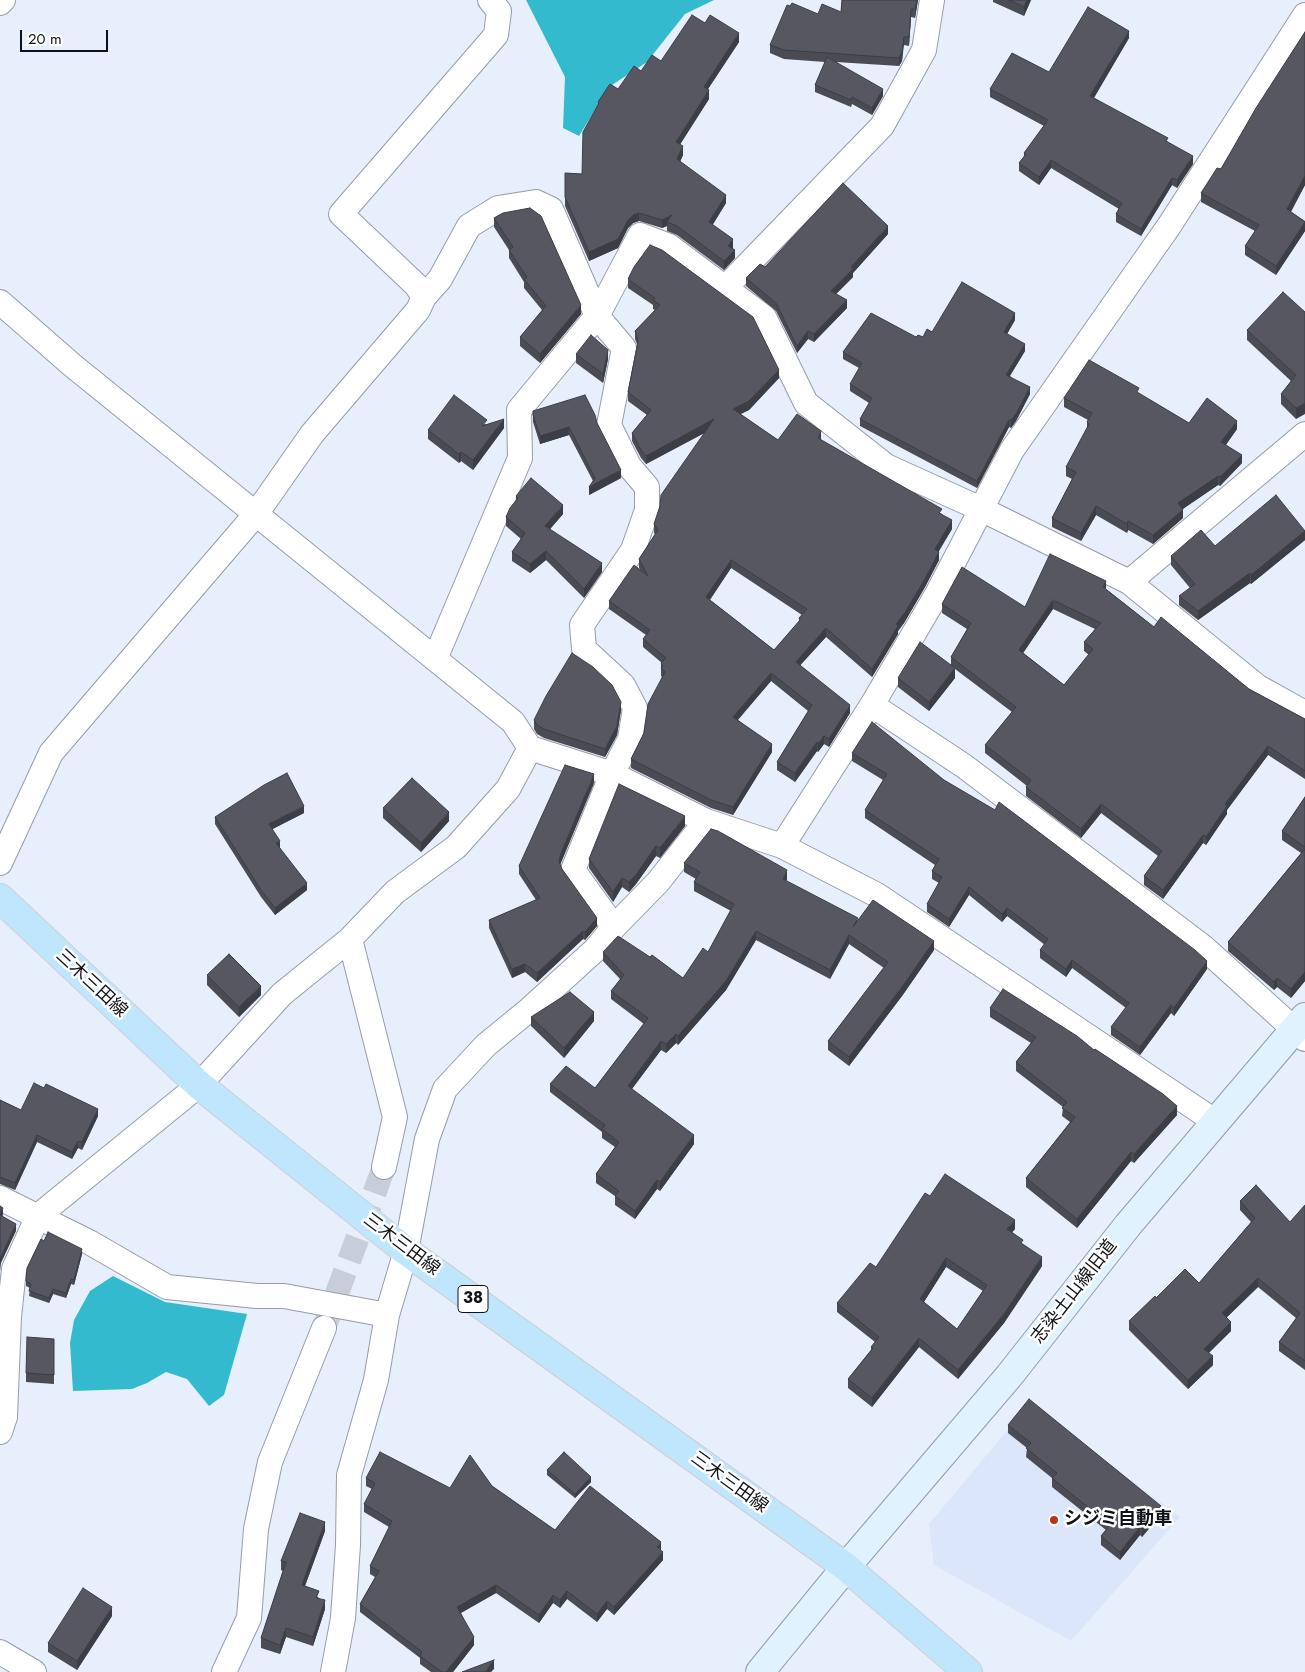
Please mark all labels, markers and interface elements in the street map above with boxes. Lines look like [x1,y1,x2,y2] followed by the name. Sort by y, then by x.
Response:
[22,20,110,52] scale bar
[28,28,62,50] text: 20 m
[51,945,131,1023] street label: 三木三田線
[359,1209,443,1281] street label: 三木三田線
[1028,1236,1122,1348] street label: 志染土山線旧道
[458,1286,488,1312] road number: 38
[686,1448,772,1518] street label: 三木三田線
[1064,1509,1172,1531] place label: シジミ自動車
[1048,1514,1060,1526] marker: シジミ自動車

